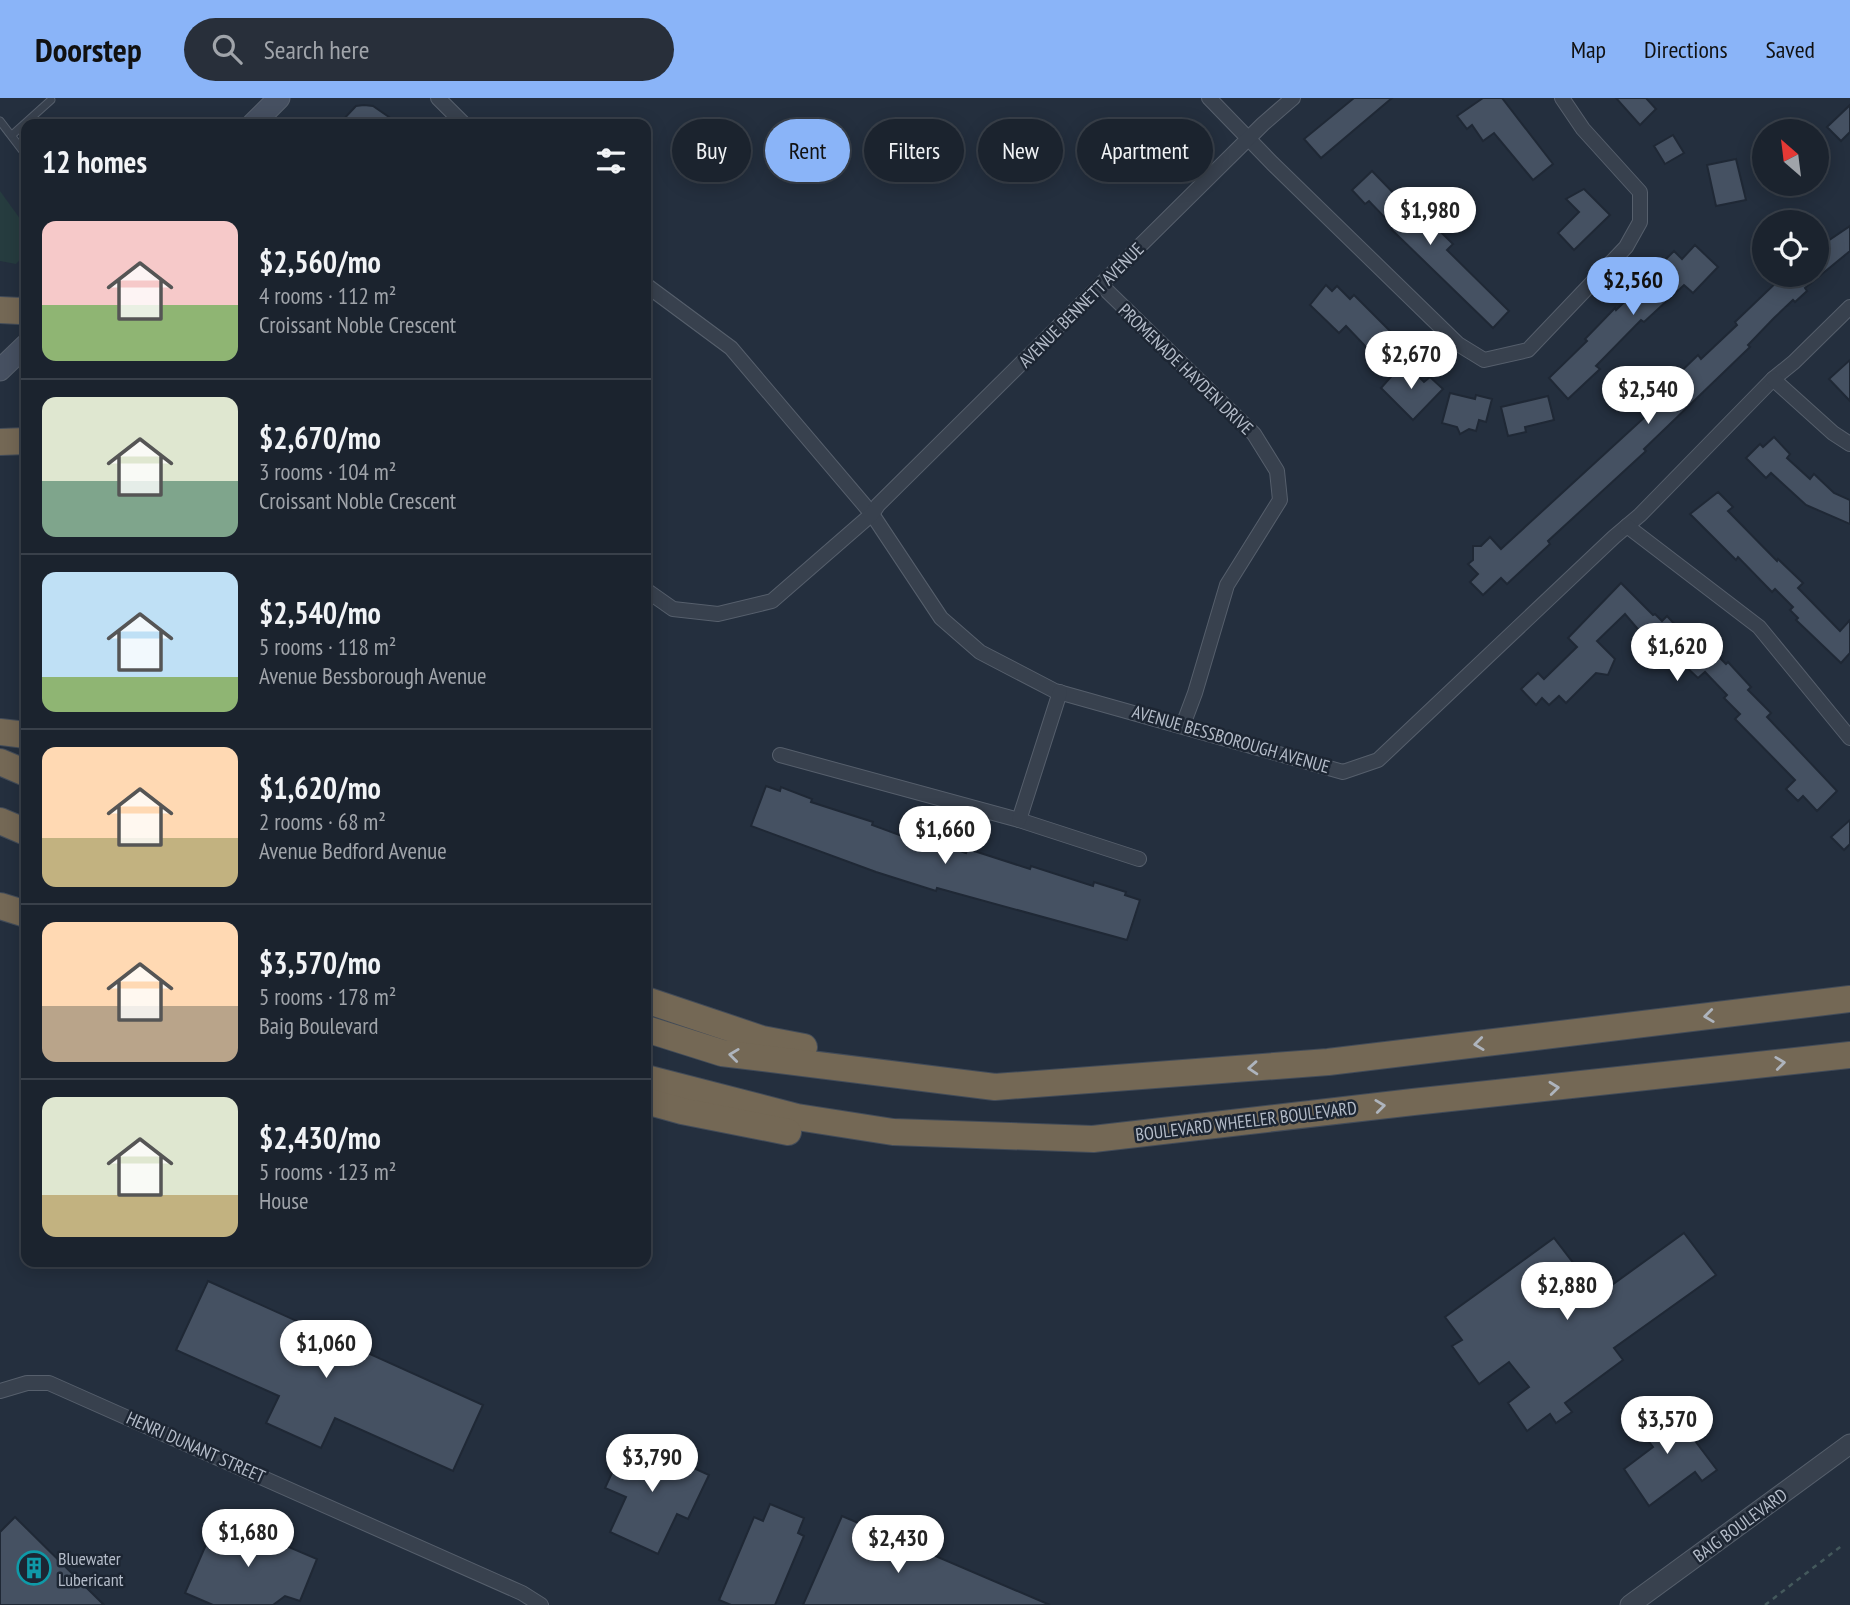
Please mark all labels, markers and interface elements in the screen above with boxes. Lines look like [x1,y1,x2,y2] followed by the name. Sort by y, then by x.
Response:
[184,18,674,81] search box
[35,28,142,71] text: Doorstep
[208,30,246,68] icon: search
[264,33,369,66] text: Search here
[1571,34,1606,65] text: Map
[1644,34,1728,65] text: Directions
[1766,34,1815,65] text: Saved
[672,119,751,182] chip: Buy
[765,119,850,182] chip: Rent
[864,119,964,182] chip: Filters
[978,119,1063,182] chip: New
[1077,119,1213,182] chip: Apartment
[1752,119,1829,196] north arrow
[1752,119,1829,287] map controls
[42,142,147,181] text: 12 homes
[592,142,630,180] icon: filters
[1373,188,1487,247] pin: $1,980
[1400,195,1460,224] text: $1,980
[1752,210,1829,287] button: locate
[1014,238,1148,372] street label: AVENUE BENNETT AVENUE
[259,242,381,281] text: $2,560/mo
[98,249,182,333] icon: home
[1576,258,1690,317] pin: $2,560
[1603,265,1663,294] text: $2,560
[259,281,396,310] text: 4 rooms · 112 m²
[1114,299,1258,439] street label: PROMENADE HAYDEN DRIVE
[259,310,456,339] text: Croissant Noble Crescent
[1354,331,1468,391] pin: $2,670
[1381,339,1441,368] text: $2,670
[1591,366,1705,426] pin: $2,540
[1618,374,1678,403] text: $2,540
[259,418,381,457] text: $2,670/mo
[98,425,182,509] icon: home
[259,457,396,486] text: 3 rooms · 104 m²
[259,486,456,515] text: Croissant Noble Crescent
[259,593,381,632] text: $2,540/mo
[98,600,182,684] icon: home
[1620,624,1734,683] pin: $1,620
[1647,631,1707,660] text: $1,620
[259,632,396,661] text: 5 rooms · 118 m²
[259,661,487,690] text: Avenue Bessborough Avenue
[1130,700,1332,778] street label: AVENUE BESSBOROUGH AVENUE
[259,768,381,807] text: $1,620/mo
[98,775,182,859] icon: home
[888,806,1002,866] pin: $1,660
[259,807,386,836] text: 2 rooms · 68 m²
[915,814,975,843] text: $1,660
[259,836,447,865] text: Avenue Bedford Avenue
[259,943,381,982] text: $3,570/mo
[98,950,182,1034] icon: home
[259,982,396,1011] text: 5 rooms · 178 m²
[1703,1009,1715,1024] one-way arrow
[259,1011,378,1040] text: Baig Boulevard
[1474,1037,1485,1052] one-way arrow
[729,1048,740,1063] one-way arrow
[1775,1056,1786,1071] one-way arrow
[1247,1060,1258,1075] one-way arrow
[1548,1080,1560,1095] one-way arrow
[1134,1096,1358,1146] street label: BOULEVARD WHEELER BOULEVARD
[1374,1098,1386,1113] one-way arrow
[259,1118,381,1157] text: $2,430/mo
[98,1125,182,1209] icon: home
[259,1157,396,1186] text: 5 rooms · 123 m²
[259,1186,309,1215] text: House
[1510,1262,1624,1322] pin: $2,880
[1537,1270,1597,1299] text: $2,880
[269,1320,383,1380] pin: $1,060
[296,1328,356,1357] text: $1,060
[1610,1396,1724,1456] pin: $3,570
[1637,1404,1697,1433] text: $3,570
[123,1406,269,1488] street label: HENRI DUNANT STREET
[595,1434,709,1494] pin: $3,790
[622,1442,682,1471] text: $3,790
[1688,1483,1792,1567] street label: BAIG BOULEVARD
[191,1510,305,1569] pin: $1,680
[841,1516,955,1575] pin: $2,430
[218,1517,278,1546] text: $1,680
[868,1523,928,1552] text: $2,430
[58,1547,124,1591] place label: Bluewater Lubericant
[15,1549,53,1587] building icon: Bluewater Lubericant

